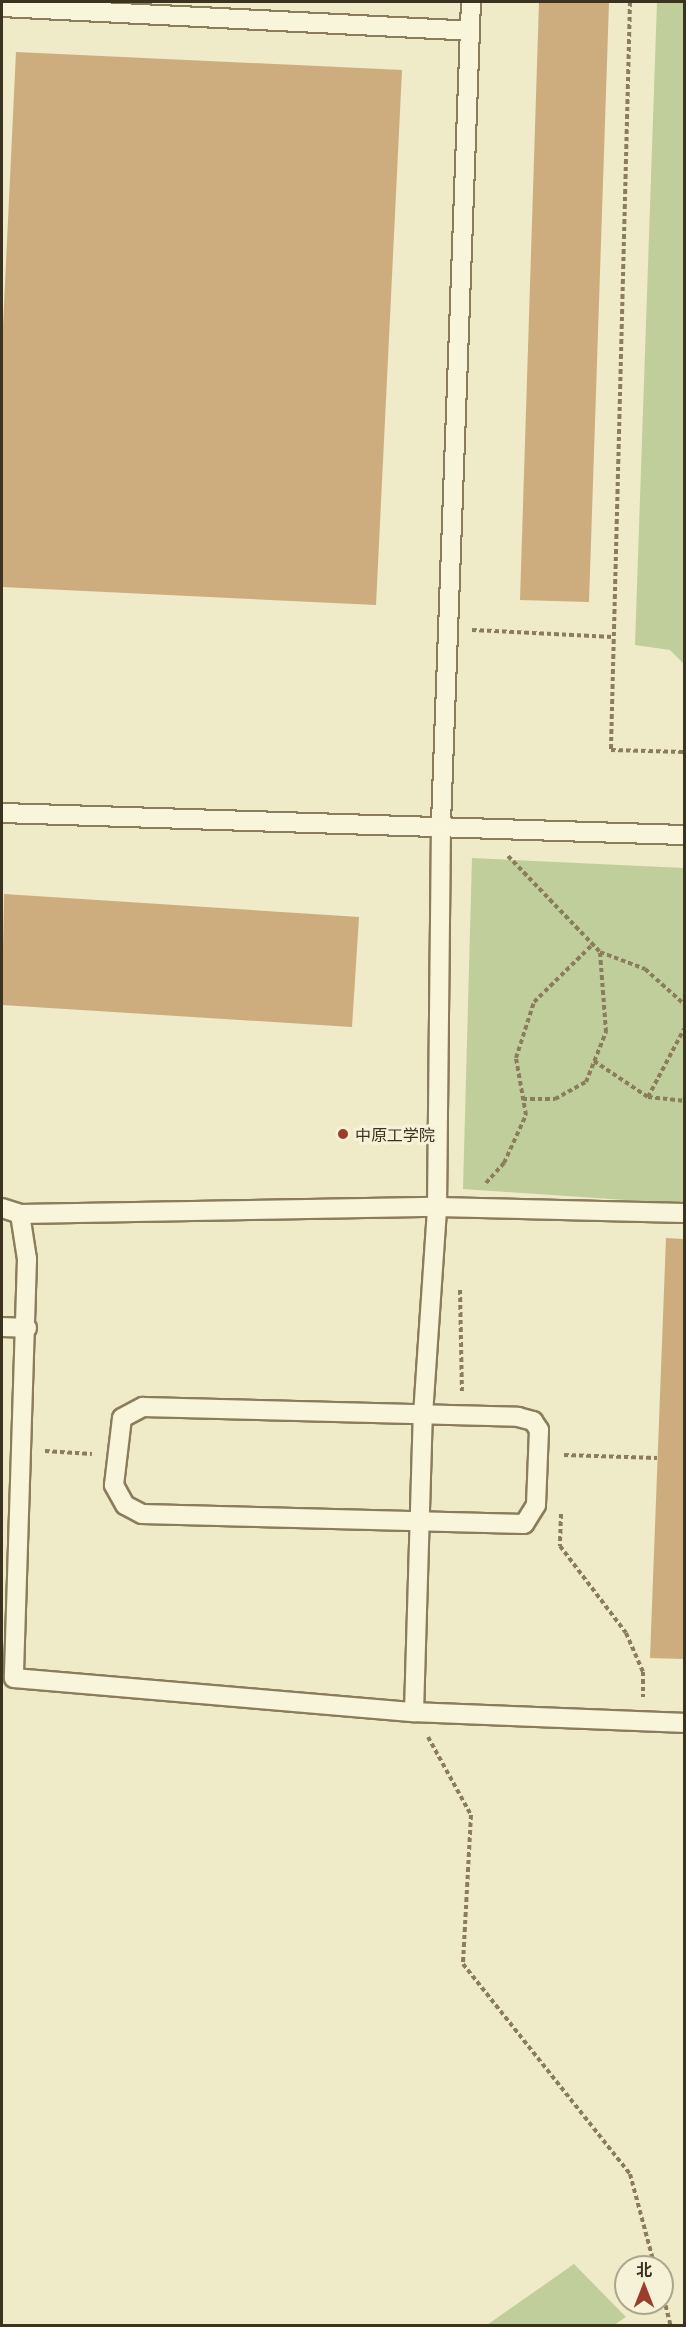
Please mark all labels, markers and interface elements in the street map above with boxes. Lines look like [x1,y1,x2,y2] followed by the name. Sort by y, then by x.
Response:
[355,1124,435,1144] place label: 中原工学院
[336,1127,350,1141] marker: 中原工学院
[614,2255,674,2315] north arrow
[636,2257,652,2281] text: 北

